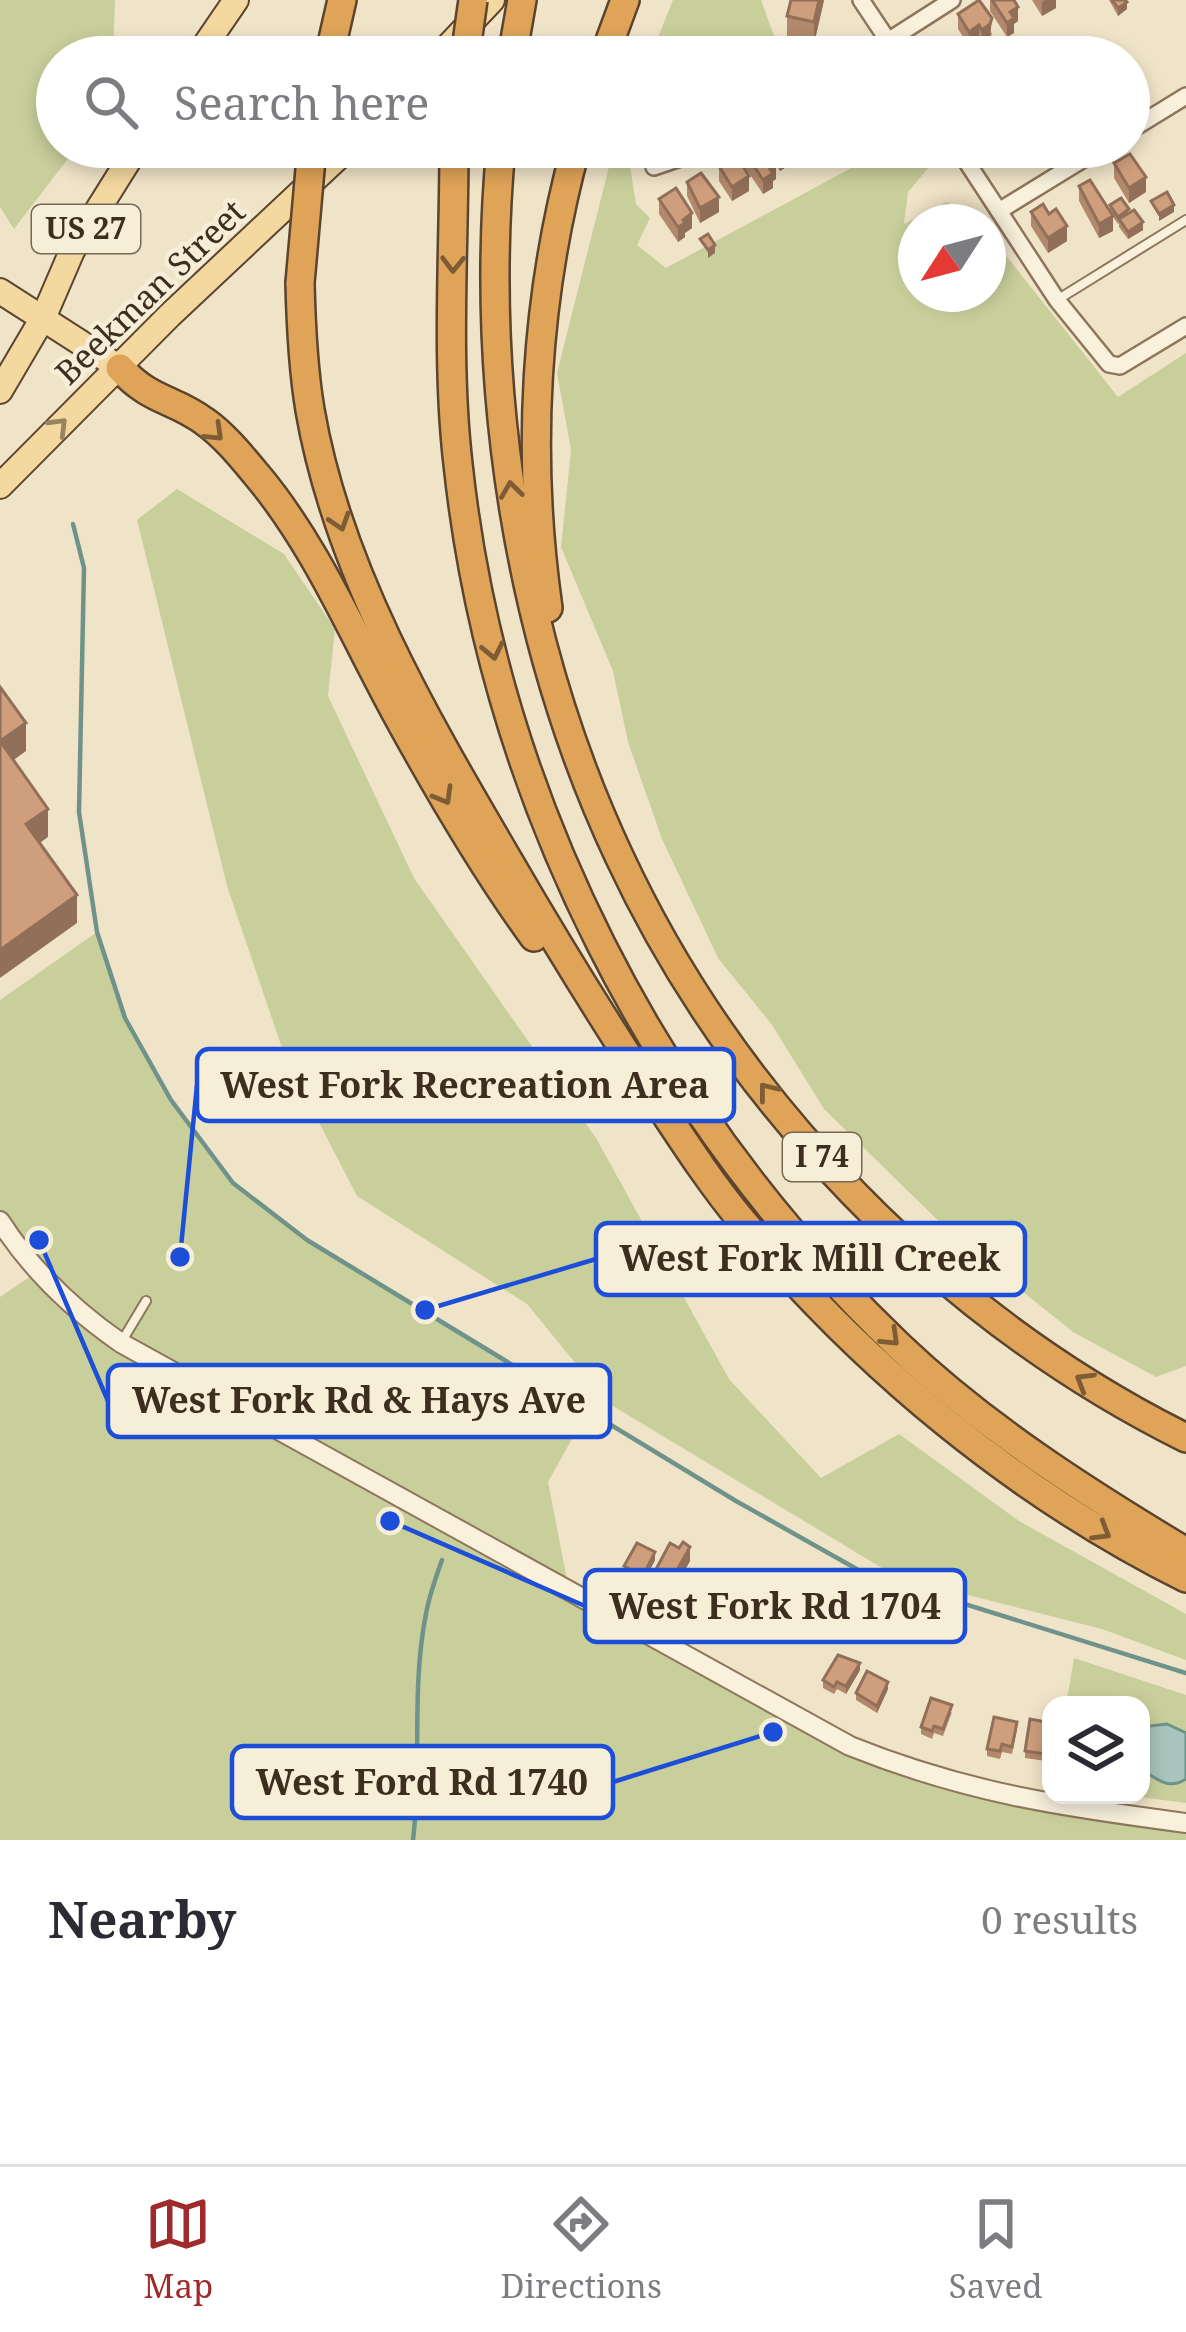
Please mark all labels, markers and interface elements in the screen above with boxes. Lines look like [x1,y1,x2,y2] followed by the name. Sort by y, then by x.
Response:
[36,36,1150,168] search box
[78,69,144,135] icon: search
[174,72,429,133] text: Search here
[45,189,254,394] street label: Beekman Street
[898,204,1006,312] north arrow
[32,205,140,253] road number: US 27
[440,256,466,274] one-way arrow
[45,418,67,440] one-way arrow
[201,418,223,440] one-way arrow
[499,480,525,499] one-way arrow
[325,511,350,532] one-way arrow
[479,640,504,660] one-way arrow
[430,783,453,805] one-way arrow
[197,1049,734,1121] callout: West Fork Recreation Area
[220,1060,710,1109] text: West Fork Recreation Area
[760,1082,781,1104] one-way arrow
[783,1133,861,1181] road number: I 74
[596,1223,1025,1295] callout: West Fork Mill Creek
[620,1233,1001,1282] text: West Fork Mill Creek
[877,1324,899,1346] one-way arrow
[108,1365,610,1437] callout: West Fork Rd & Hays Ave
[1075,1373,1097,1395] one-way arrow
[132,1375,586,1424] text: West Fork Rd & Hays Ave
[1089,1518,1111,1541] one-way arrow
[585,1570,965,1642] callout: West Fork Rd 1704
[609,1581,941,1630] text: West Fork Rd 1704
[1042,1696,1150,1804] map controls
[1042,1696,1150,1804] button: layers
[232,1746,613,1818] callout: West Ford Rd 1740
[256,1757,588,1806] text: West Ford Rd 1740
[48,1883,236,1953] text: Nearby
[981,1892,1138,1945] text: 0 results
[144,2191,213,2308] tab: Map
[500,2191,662,2308] tab: Directions
[949,2191,1042,2308] tab: Saved

